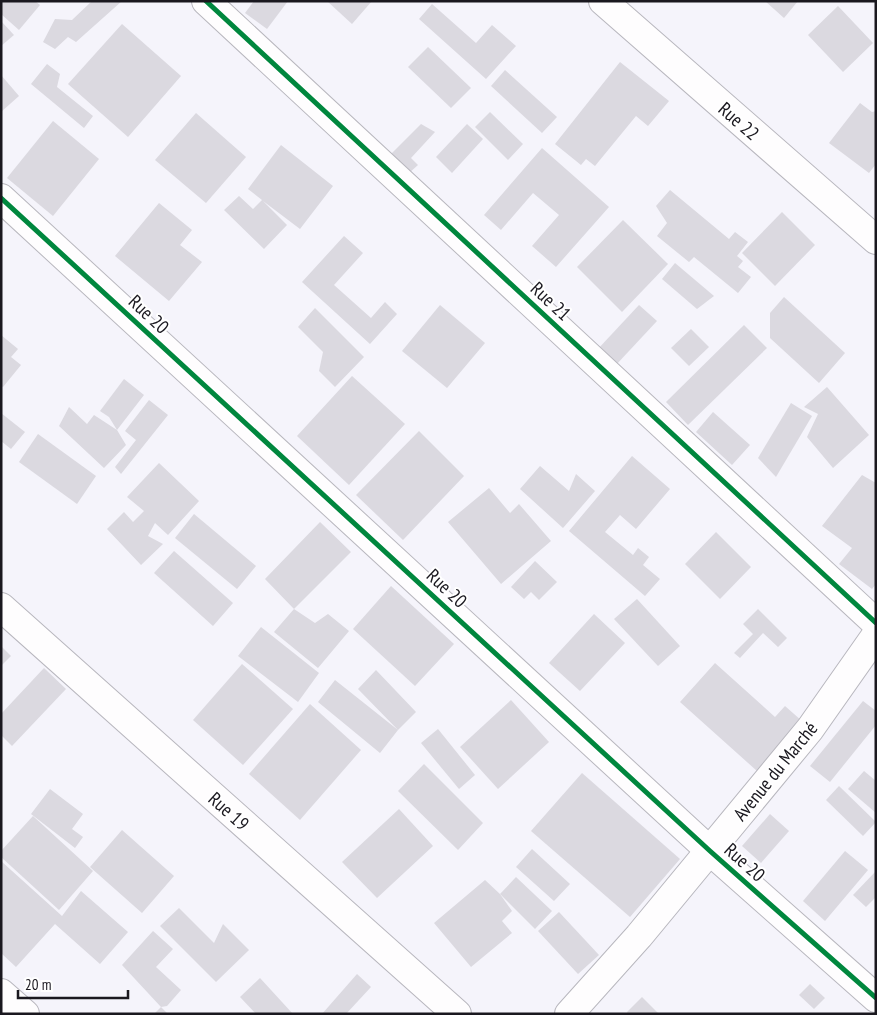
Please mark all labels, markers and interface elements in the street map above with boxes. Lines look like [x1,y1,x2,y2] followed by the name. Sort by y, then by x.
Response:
[714,97,764,145] street label: Rue 22
[526,276,576,326] street label: Rue 21
[124,289,174,339] street label: Rue 20
[422,563,472,613] street label: Rue 20
[728,717,822,825] street label: Avenue du Marché
[204,787,254,835] street label: Rue 19
[720,838,770,886] street label: Rue 20
[18,968,128,1000] scale bar
[25,975,51,994] text: 20 m

